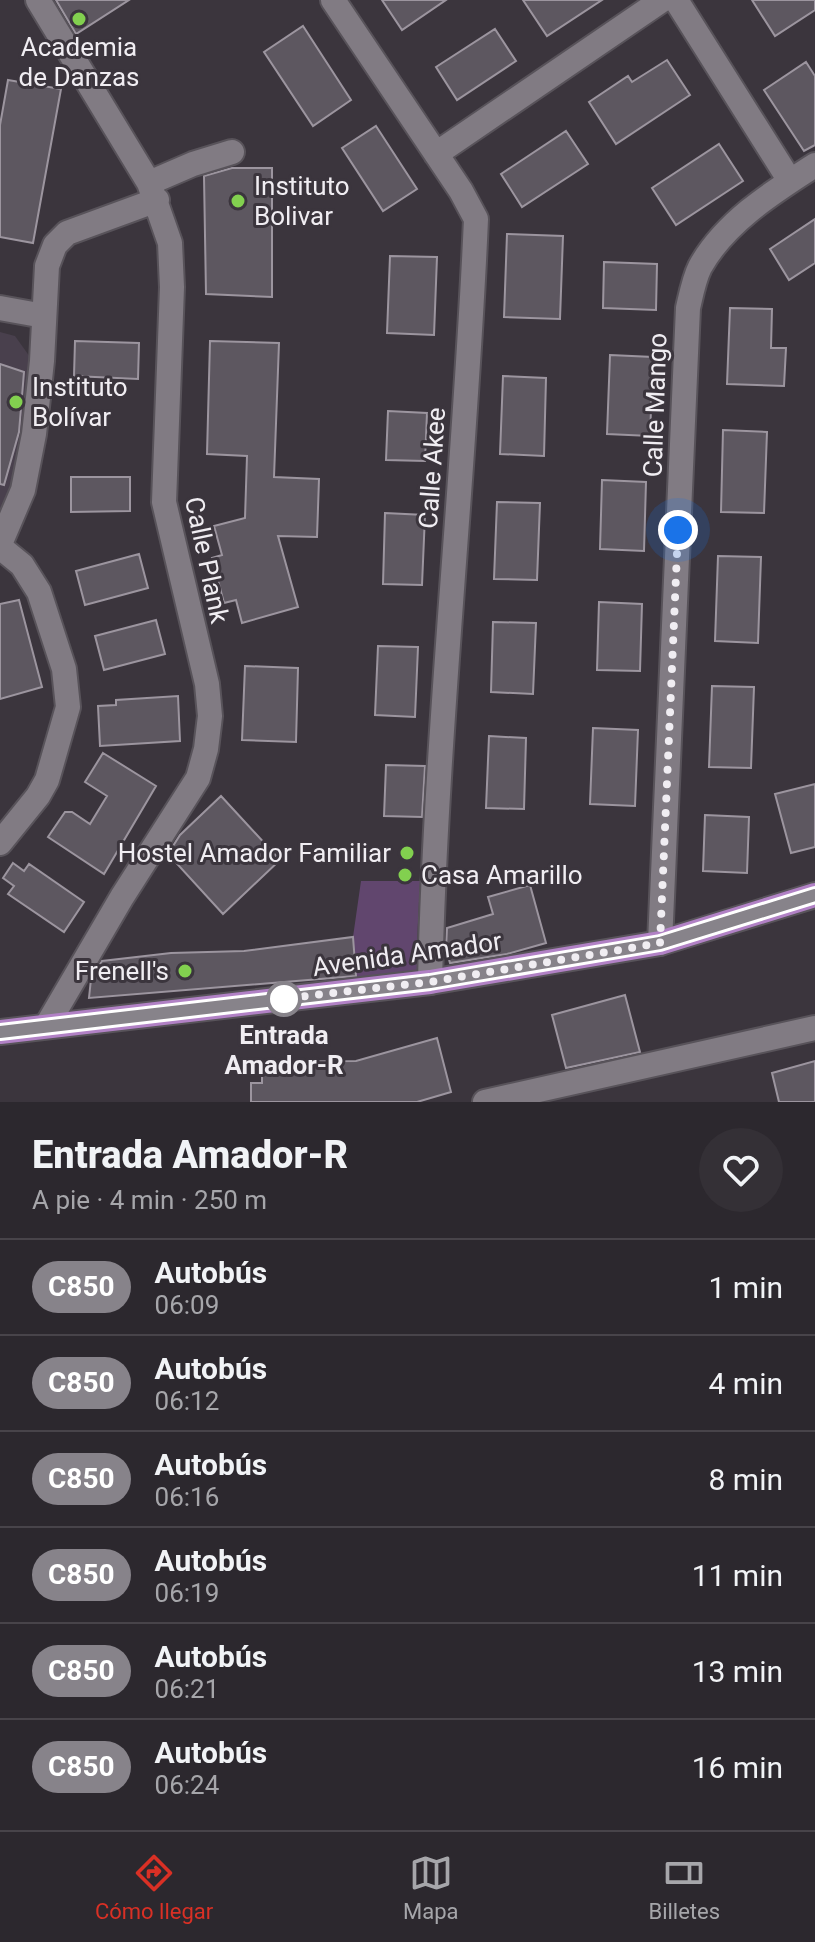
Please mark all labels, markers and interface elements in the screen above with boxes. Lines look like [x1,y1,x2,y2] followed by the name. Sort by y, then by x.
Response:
[70,10,88,28] marker: Academia de Danzas
[19,32,139,92] place label: Academia de Danzas
[254,171,350,231] place label: Instituto Bolivar
[229,192,247,210] marker: Instituto Bolivar
[637,332,673,478] street label: Calle Mango
[32,372,128,432] place label: Instituto Bolívar
[7,393,25,411] marker: Instituto Bolívar
[413,406,451,530] street label: Calle Akee
[179,494,235,627] street label: Calle Plank
[658,510,698,550] your location
[118,838,391,868] place label: Hostel Amador Familiar
[398,844,416,862] marker: Hostel Amador Familiar
[421,860,583,890] place label: Casa Amarillo
[396,866,414,884] marker: Casa Amarillo
[310,926,504,982] street label: Avenida Amador
[75,956,169,986] place label: Frenell's
[176,962,194,980] marker: Frenell's
[267,982,301,1016] marker: Entrada Amador-R
[224,1020,344,1080] place label: Entrada Amador-R
[699,1128,783,1212] button: heart
[32,1133,348,1177] text: Entrada Amador-R
[32,1185,267,1215] text: A pie · 4 min · 250 m
[155,1255,267,1290] text: Autobús
[48,1270,115,1303] text: C850
[709,1270,783,1305] text: 1 min
[155,1290,219,1320] text: 06:09
[155,1351,267,1386] text: Autobús
[48,1366,115,1399] text: C850
[709,1366,783,1401] text: 4 min
[155,1386,219,1416] text: 06:12
[155,1447,267,1482] text: Autobús
[48,1462,115,1495] text: C850
[709,1462,783,1497] text: 8 min
[155,1482,219,1512] text: 06:16
[155,1543,267,1578] text: Autobús
[48,1558,115,1591] text: C850
[692,1558,783,1593] text: 11 min
[155,1578,219,1608] text: 06:19
[155,1639,267,1674] text: Autobús
[48,1654,115,1687] text: C850
[692,1654,783,1689] text: 13 min
[155,1674,219,1704] text: 06:21
[155,1735,267,1770] text: Autobús
[48,1750,115,1783] text: C850
[692,1750,783,1785] text: 16 min
[155,1770,219,1800] text: 06:24
[95,1851,213,1924] tab: Cómo llegar
[403,1851,459,1924] tab: Mapa
[648,1851,720,1924] tab: Billetes

